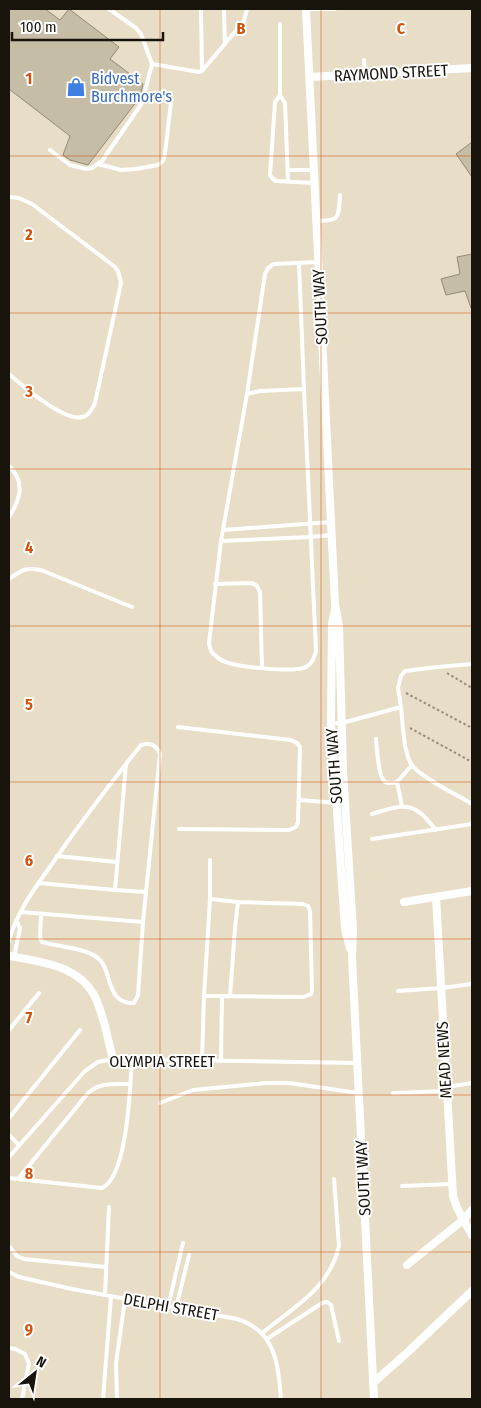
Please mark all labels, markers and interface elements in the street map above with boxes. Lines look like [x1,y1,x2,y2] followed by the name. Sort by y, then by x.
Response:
[12,10,164,42] scale bar
[20,18,57,36] text: 100 m
[237,19,246,38] text: B
[397,19,406,38] text: C
[333,60,449,85] street label: RAYMOND STREET
[26,69,32,88] text: 1
[91,69,172,106] place label: Bidvest Burchmore's
[65,76,87,98] shop icon: Bidvest Burchmore's
[24,225,33,244] text: 2
[309,269,331,345] street label: SOUTH WAY
[24,382,33,401] text: 3
[25,538,33,557] text: 4
[25,695,33,714] text: 5
[322,727,346,804] street label: SOUTH WAY
[25,851,33,870] text: 6
[26,1008,33,1027] text: 7
[432,1021,456,1099] street label: MEAD NEWS
[109,1052,215,1071] street label: OLYMPIA STREET
[352,1140,374,1216] street label: SOUTH WAY
[25,1164,34,1183] text: 8
[122,1289,221,1325] street label: DELPHI STREET
[25,1320,33,1339] text: 9
[10,1348,60,1398] north arrow
[33,1353,49,1372] text: N

